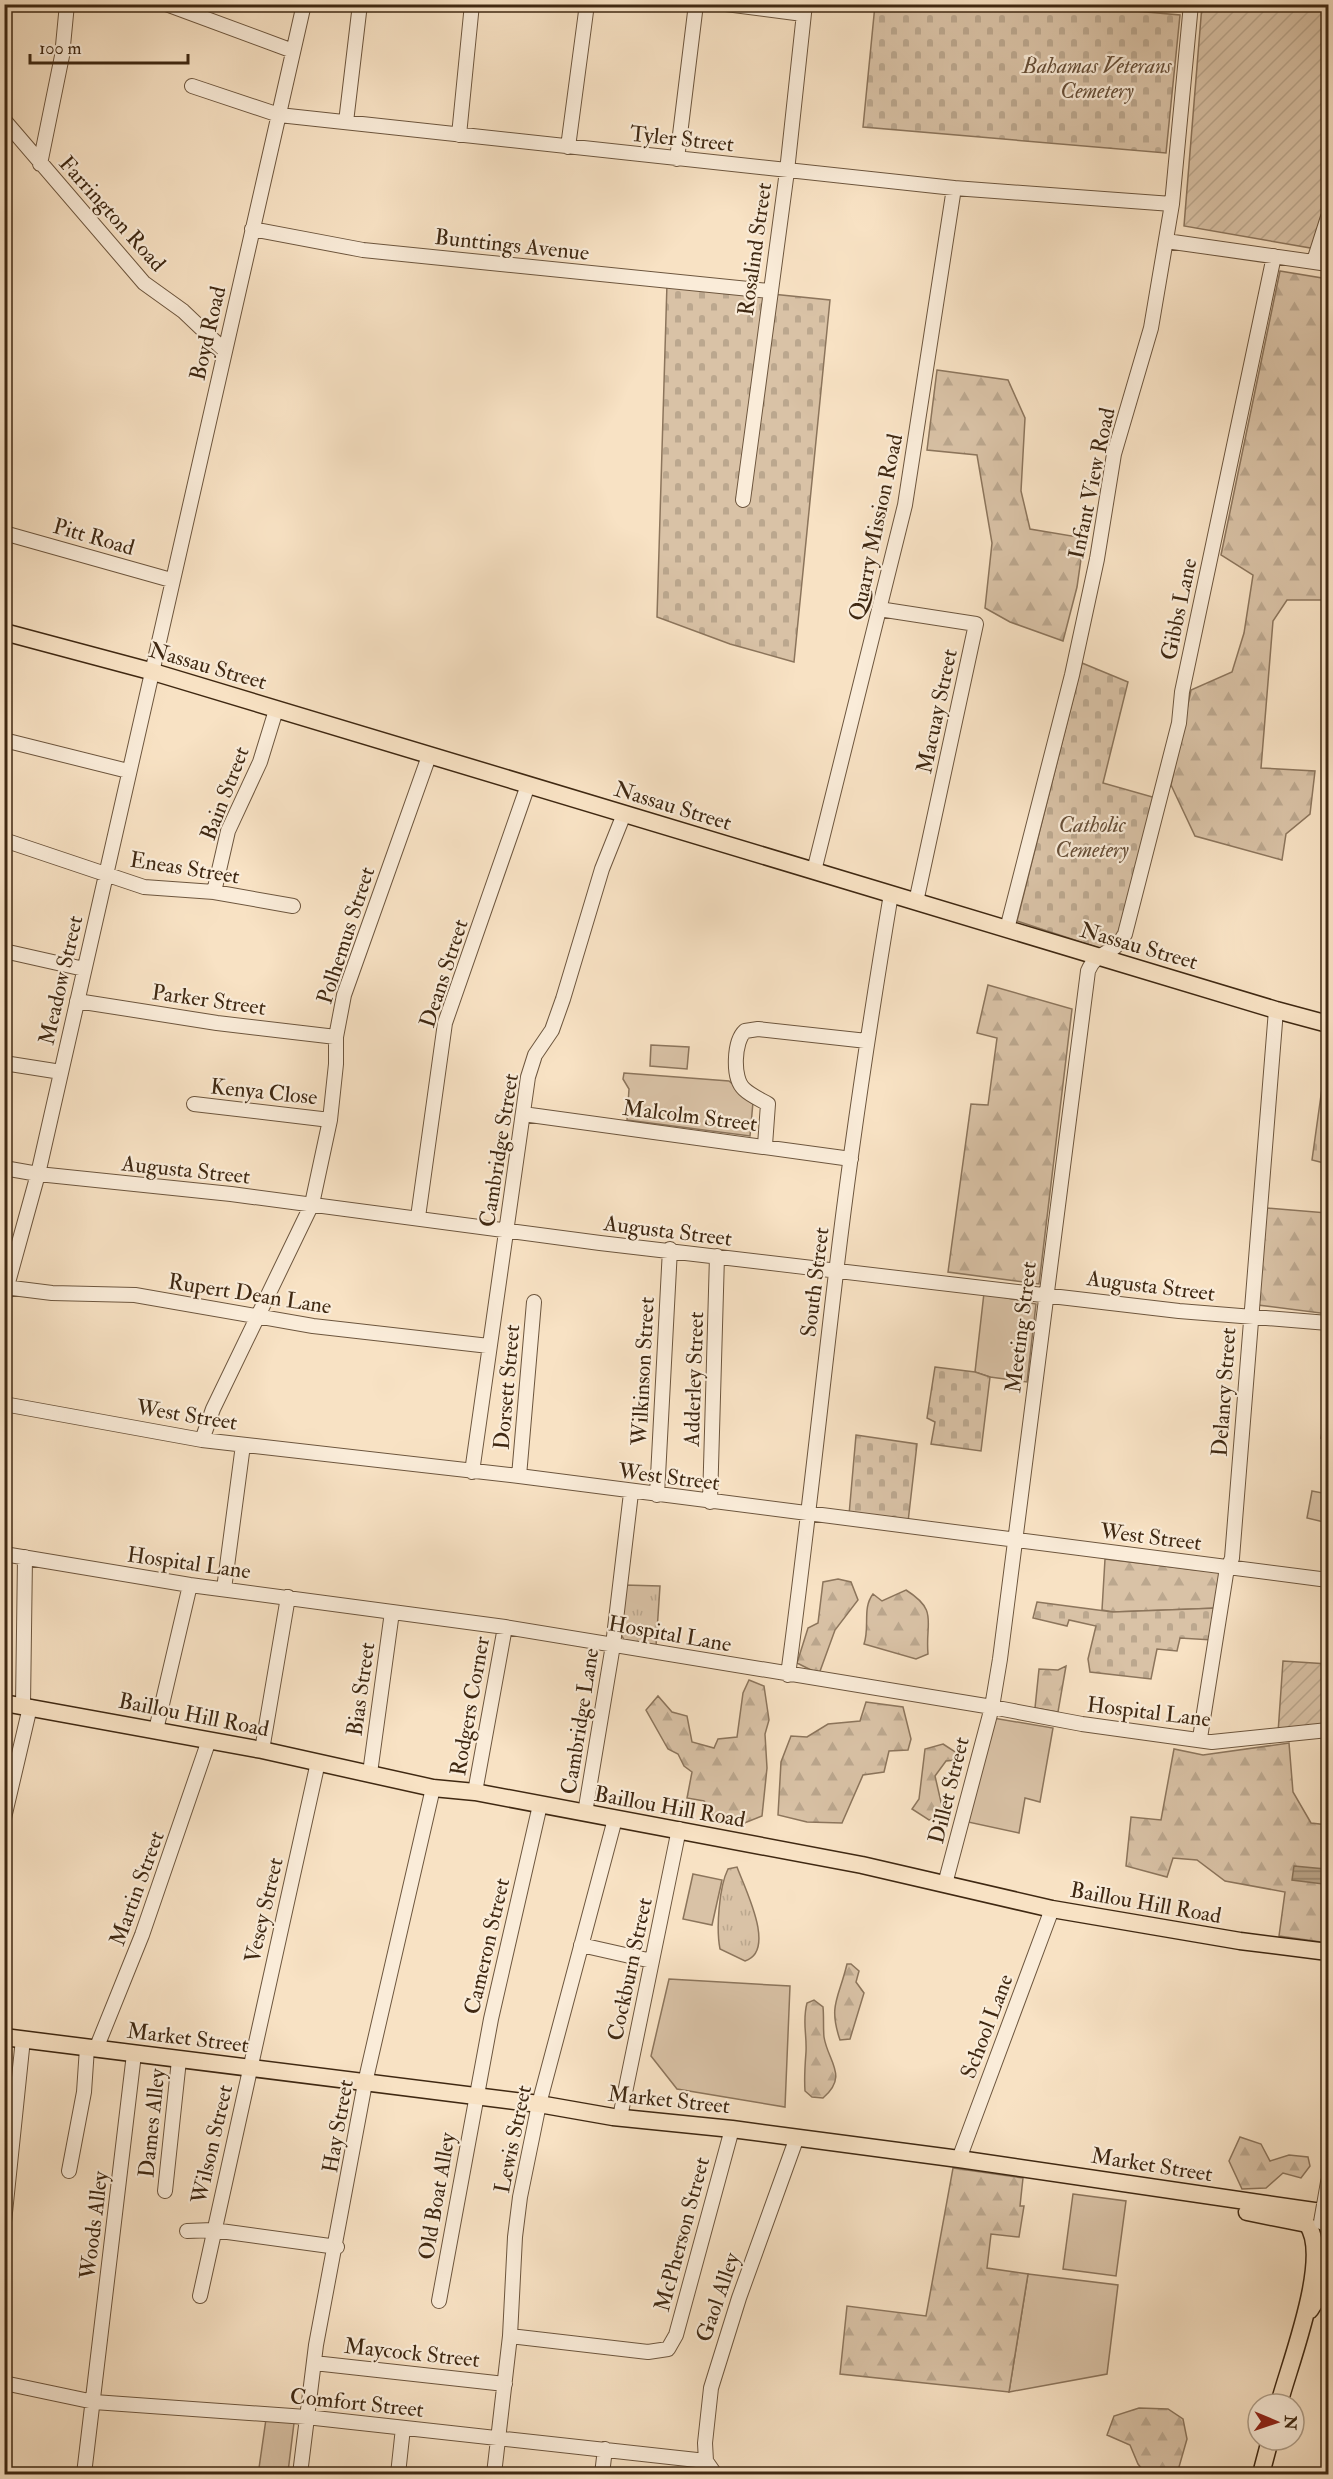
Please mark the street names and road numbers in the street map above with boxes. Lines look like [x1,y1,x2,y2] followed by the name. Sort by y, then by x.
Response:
[629,120,735,158] street label: Tyler Street
[53,150,172,278] street label: Farrington Road
[732,181,778,317] street label: Rosalind Street
[433,223,591,267] street label: Bunttings Avenue
[184,283,232,383] street label: Boyd Road
[1062,405,1122,561] street label: Infant View Road
[843,431,909,623] street label: Quarry Mission Road
[50,512,138,562] street label: Pitt Road
[1155,556,1203,663] street label: Gibbs Lane
[146,636,270,696] street label: Nassau Street
[910,646,964,776] street label: Macuay Street
[194,742,256,844] street label: Bain Street
[611,775,735,837] street label: Nassau Street
[128,846,242,890] street label: Eneas Street
[311,863,381,1007] street label: Polhemus Street
[33,913,89,1048] street label: Meadow Street
[413,915,475,1031] street label: Deans Street
[1077,916,1201,976] street label: Nassau Street
[150,978,268,1022] street label: Parker Street
[473,1071,525,1229] street label: Cambridge Street
[209,1072,319,1112] street label: Kenya Close
[621,1094,759,1138] street label: Malcolm Street
[119,1149,252,1191] street label: Augusta Street
[601,1209,734,1253] street label: Augusta Street
[794,1226,836,1339] street label: South Street
[999,1260,1043,1394] street label: Meeting Street
[1084,1264,1217,1308] street label: Augusta Street
[166,1267,333,1322] street label: Rupert Dean Lane
[625,1296,661,1447] street label: Wilkinson Street
[678,1311,710,1448] street label: Adderley Street
[488,1323,526,1451] street label: Dorsett Street
[1206,1327,1242,1458] street label: Delancy Street
[133,1393,239,1437] street label: West Street
[616,1457,721,1497] street label: West Street
[1098,1517,1203,1557] street label: West Street
[125,1540,252,1587] street label: Hospital Lane
[606,1609,734,1660] street label: Hospital Lane
[444,1634,496,1778] street label: Rodgers Corner
[341,1640,381,1738] street label: Bias Street
[555,1646,605,1796] street label: Cambridge Lane
[116,1687,272,1743] street label: Baillou Hill Road
[1085,1691,1212,1734] street label: Hospital Lane
[922,1734,976,1846] street label: Dillet Street
[592,1780,748,1834] street label: Baillou Hill Road
[103,1827,171,1950] street label: Martin Street
[238,1855,290,1966] street label: Vesey Street
[458,1875,516,2017] street label: Cameron Street
[1068,1876,1224,1930] street label: Baillou Hill Road
[601,1895,659,2043] street label: Cockburn Street
[954,1970,1020,2083] street label: School Lane
[125,2017,250,2059] street label: Market Street
[132,2067,172,2179] street label: Dames Alley
[316,2077,360,2175] street label: Hay Street
[607,2080,731,2120] street label: Market Street
[184,2082,239,2207] street label: Wilson Street
[488,2083,538,2196] street label: Lewis Street
[412,2130,462,2262] street label: Old Boat Alley
[1089,2142,1215,2188] street label: Market Street
[648,2154,716,2314] street label: McPherson Street
[73,2169,115,2282] street label: Woods Alley
[690,2249,746,2346] street label: Gaol Alley
[343,2332,481,2374] street label: Maycock Street
[289,2382,425,2424] street label: Comfort Street

